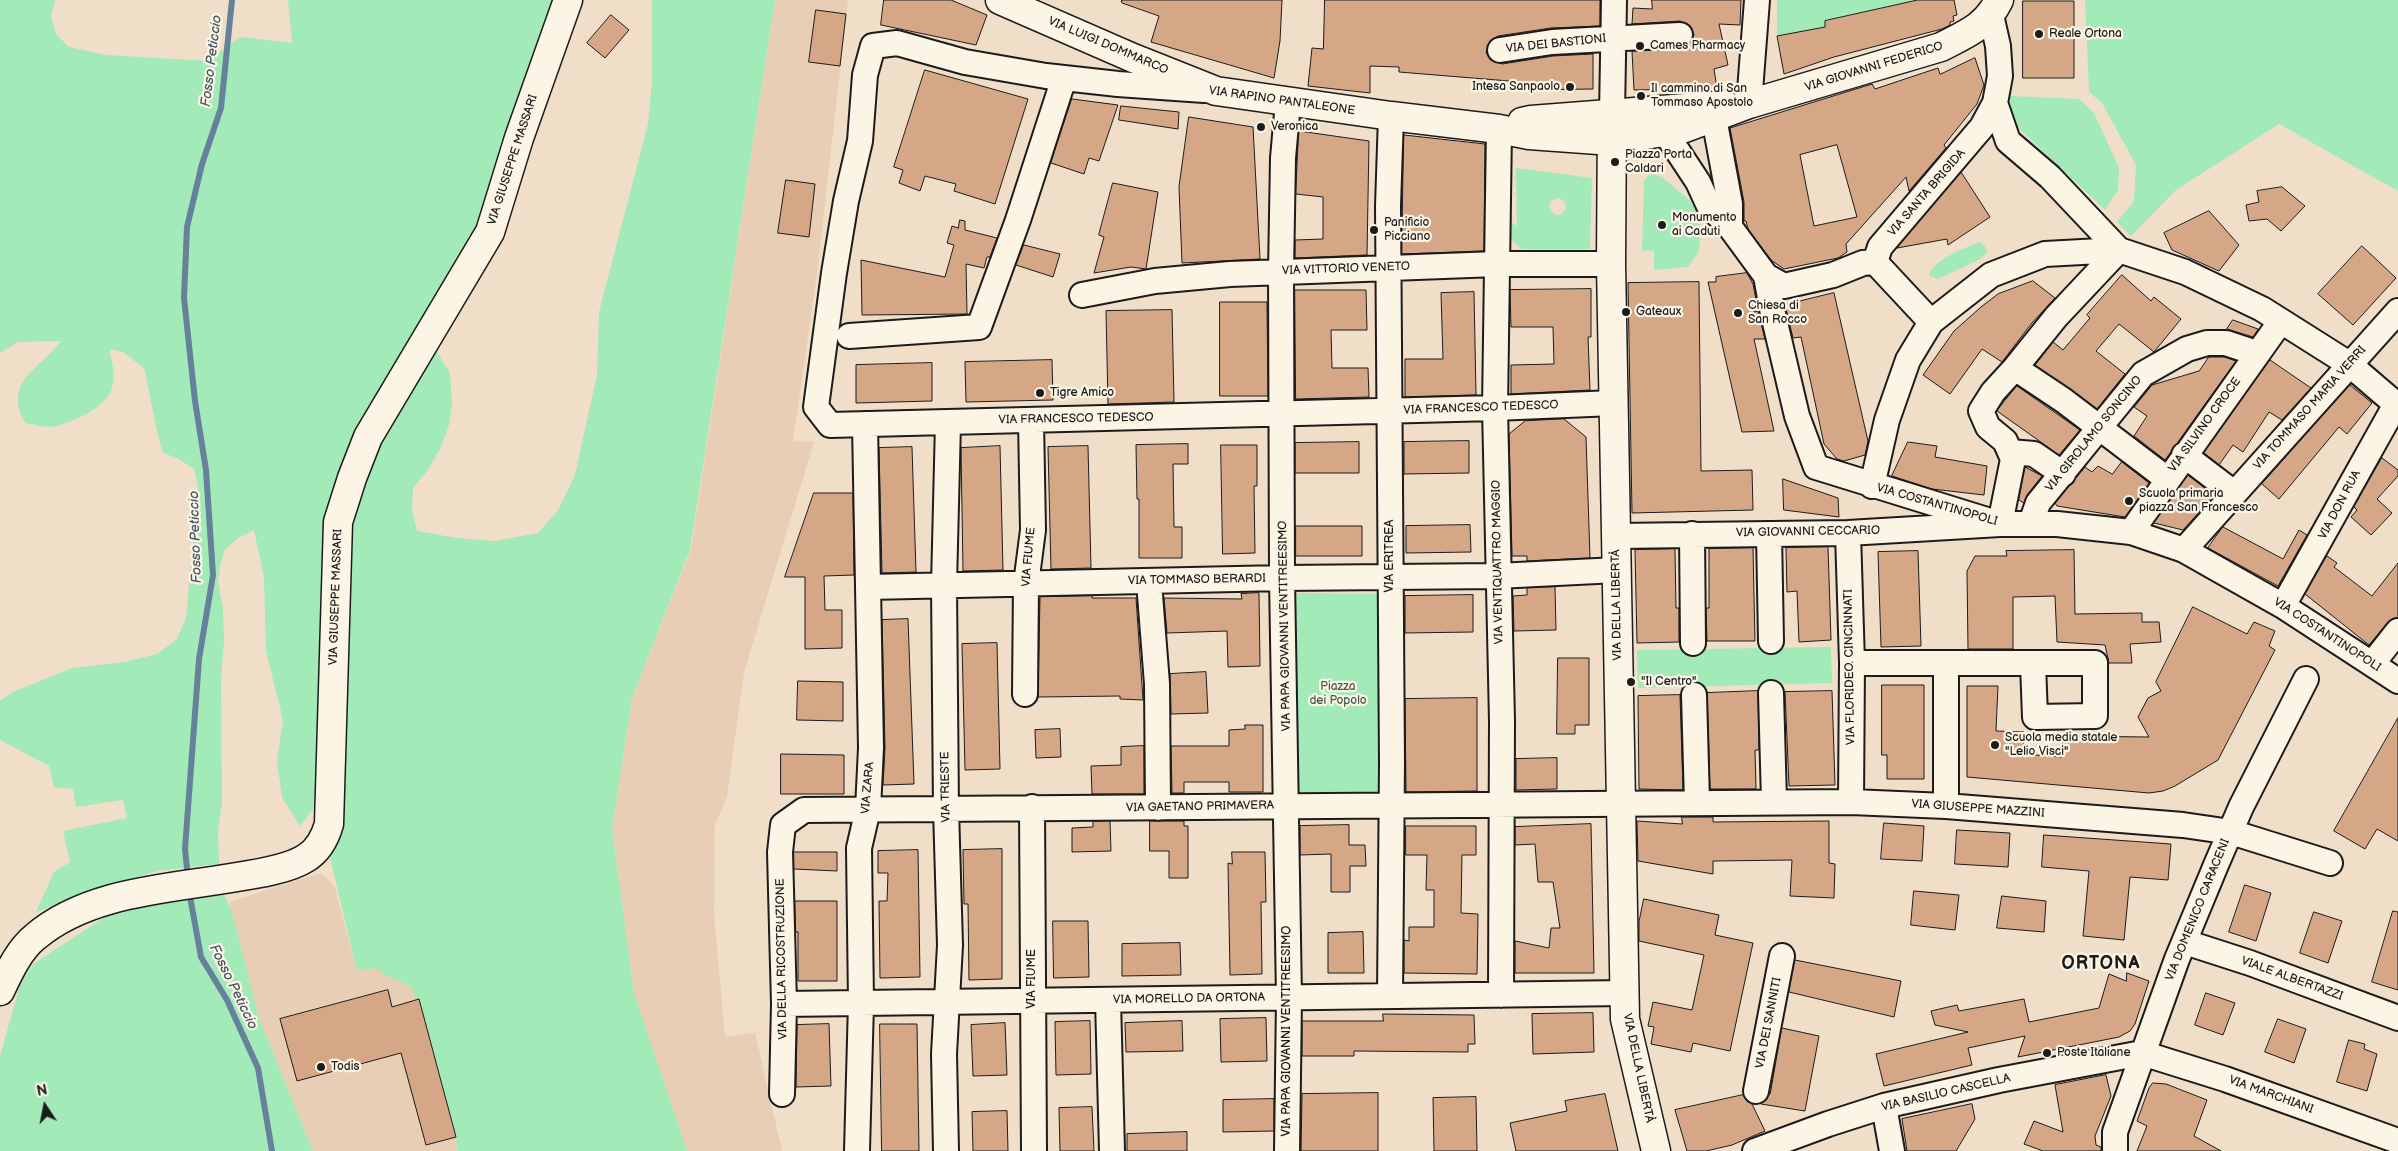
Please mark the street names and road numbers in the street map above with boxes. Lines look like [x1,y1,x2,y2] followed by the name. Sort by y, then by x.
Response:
[1046,14,1170,78] street label: VIA LUIGI DOMMARCO
[1505,32,1607,56] street label: VIA DEI BASTIONI
[1803,39,1945,95] street label: VIA GIOVANNI FEDERICO
[1208,84,1356,118] street label: VIA RAPINO PANTALEONE
[485,93,541,227] street label: VIA GIUSEPPE MASSARI
[1885,146,1969,240] street label: VIA SANTA BRIGIDA
[1282,260,1410,278] street label: VIA VITTORIO VENETO
[2251,343,2369,473] street label: VIA TOMMASO MARIA VERRI
[2043,373,2145,495] street label: VIA GIROLAMO SONCINO
[2166,375,2244,475] street label: VIA SILVINO CROCE
[1403,398,1559,418] street label: VIA FRANCESCO TEDESCO
[998,410,1154,428] street label: VIA FRANCESCO TEDESCO
[2316,468,2364,542] street label: VIA DON RUA
[1489,480,1507,644] street label: VIA VENTIQUATTRO MAGGIO
[1875,481,1999,529] street label: VIA COSTANTINOPOLI
[1276,520,1294,732] street label: VIA PAPA GIOVANNI VENTITREESIMO
[1383,520,1397,592] street label: VIA ERITREA
[1736,524,1880,540] street label: VIA GIOVANNI CECCARIO
[1019,527,1039,587] street label: VIA FIUME
[326,529,346,665] street label: VIA GIUSEPPE MASSARI
[1609,549,1625,661] street label: VIA DELLA LIBERTÀ
[1128,572,1266,588] street label: VIA TOMMASO BERARDI
[1841,589,1859,745] street label: VIA FLORIDEO. CINCINNATI
[2271,595,2383,675] street label: VIA COSTANTINOPOLI
[938,751,954,823] street label: VIA TRIESTE
[859,761,877,815] street label: VIA ZARA
[1911,797,2045,821] street label: VIA GIUSEPPE MAZZINI
[1126,799,1274,815] street label: VIA GAETANO PRIMAVERA
[2163,837,2233,983] street label: VIA DOMENICO CARACENI
[773,878,791,1040] street label: VIA DELLA RICOSTRUZIONE
[1280,926,1294,1136] street label: VIA PAPA GIOVANNI VENTITREESIMO
[1025,949,1039,1009] street label: VIA FIUME
[2239,954,2345,1004] street label: VIALE ALBERTAZZI
[1753,976,1785,1070] street label: VIA DEI SANNITI
[1113,990,1265,1008] street label: VIA MORELLO DA ORTONA
[1619,1012,1657,1124] street label: VIA DELLA LIBERTÀ
[1880,1071,2012,1115] street label: VIA BASILIO CASCELLA
[2227,1073,2315,1117] street label: VIA MARCHIANI

